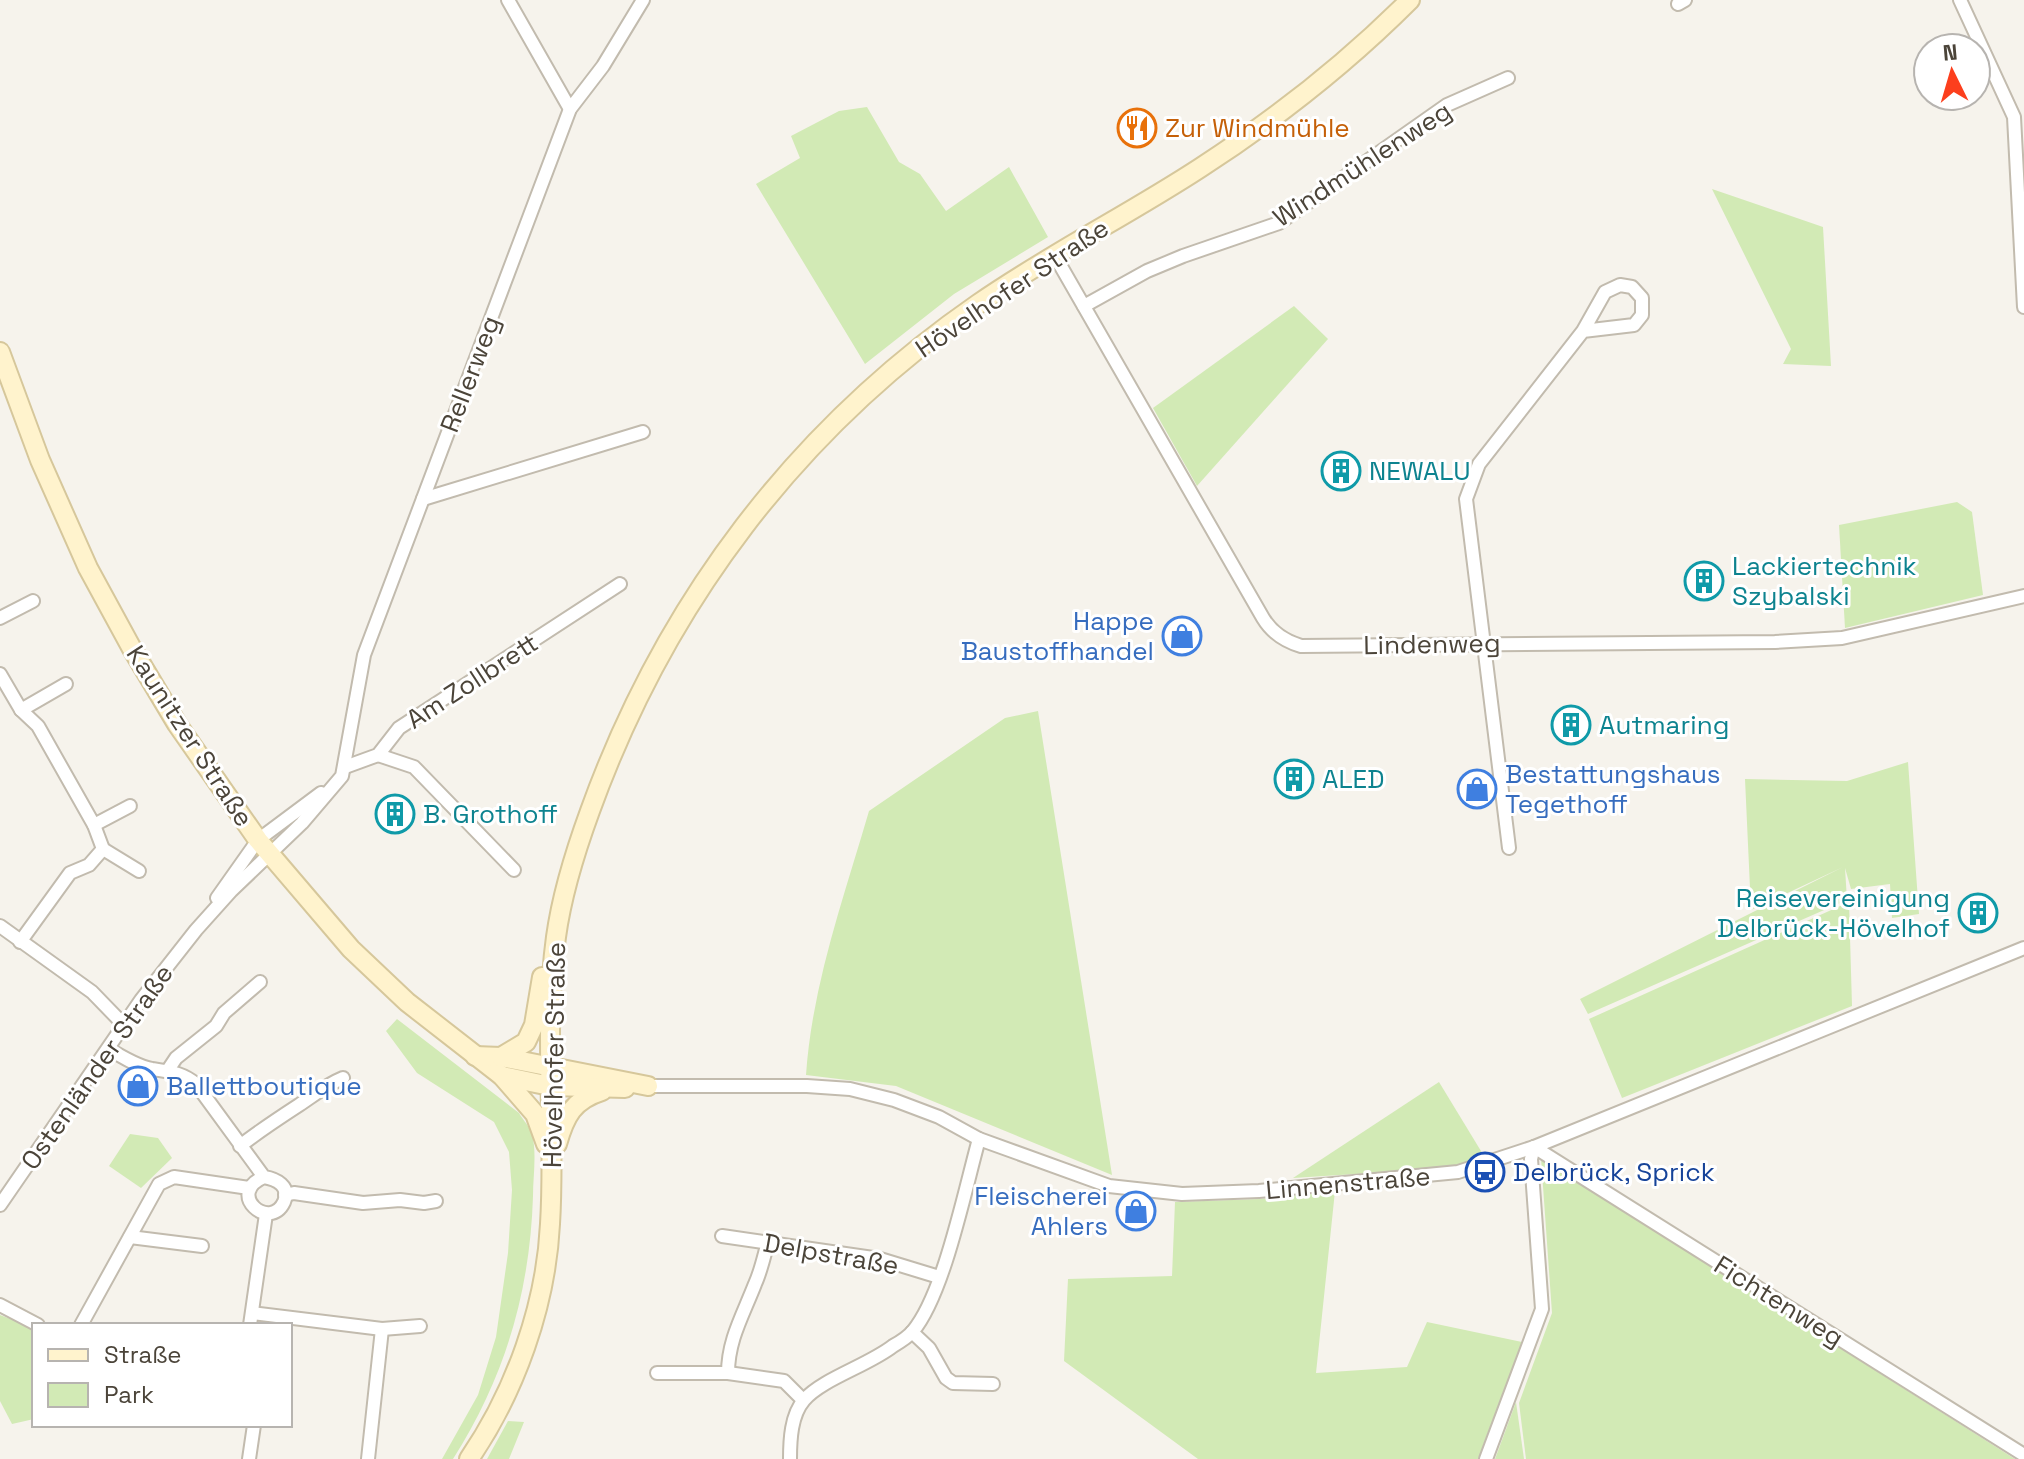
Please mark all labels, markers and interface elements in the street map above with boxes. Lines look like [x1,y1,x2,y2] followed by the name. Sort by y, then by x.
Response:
[1912,32,1992,112] north arrow
[1942,37,1959,67] text: N
[1266,94,1458,234] street label: Windmühlenweg
[1116,107,1158,149] restaurant icon: Zur Windmühle
[1165,111,1350,145] place label: Zur Windmühle
[909,211,1115,365] street label: Hövelhofer Straße
[432,311,508,437] street label: Rellerweg
[1320,450,1362,492] building icon: NEWALU
[1369,454,1470,488] place label: NEWALU
[1732,549,1917,613] place label: Lackiertechnik Szybalski
[1683,560,1725,602] building icon: Lackiertechnik Szybalski
[961,604,1154,668] place label: Happe Baustoffhandel
[1161,615,1203,657] shop icon: Happe Baustoffhandel
[400,626,544,736] street label: Am Zollbrett
[1363,626,1501,662] street label: Lindenweg
[119,639,261,833] street label: Kaunitzer Straße
[1550,704,1592,746] building icon: Autmaring
[1599,708,1729,742] place label: Autmaring
[1505,757,1721,821] place label: Bestattungshaus Tegethoff
[1273,758,1315,800] building icon: ALED
[1322,762,1384,796] place label: ALED
[1456,768,1498,810] shop icon: Bestattungshaus Tegethoff
[374,793,416,835] building icon: B. Grothoff
[423,797,558,831] place label: B. Grothoff
[1717,881,1950,945] place label: Reisevereinigung Delbrück-Hövelhof
[1957,892,1999,934] building icon: Reisevereinigung Delbrück-Hövelhof
[535,942,573,1168] street label: Hövelhofer Straße
[13,958,181,1176] street label: Ostenländer Straße
[117,1065,159,1107] shop icon: Ballettboutique
[166,1069,362,1103] place label: Ballettboutique
[1464,1151,1506,1193] bus stop icon: Delbrück, Sprick
[1513,1155,1715,1189] place label: Delbrück, Sprick
[1264,1159,1432,1207] street label: Linnenstraße
[974,1179,1108,1243] place label: Fleischerei Ahlers
[1115,1190,1157,1232] shop icon: Fleischerei Ahlers
[761,1225,901,1283] street label: Delpstraße
[1708,1248,1850,1354] street label: Fichtenweg
[32,1323,292,1427] legend
[104,1339,181,1370] text: Straße
[104,1379,154,1410] text: Park

